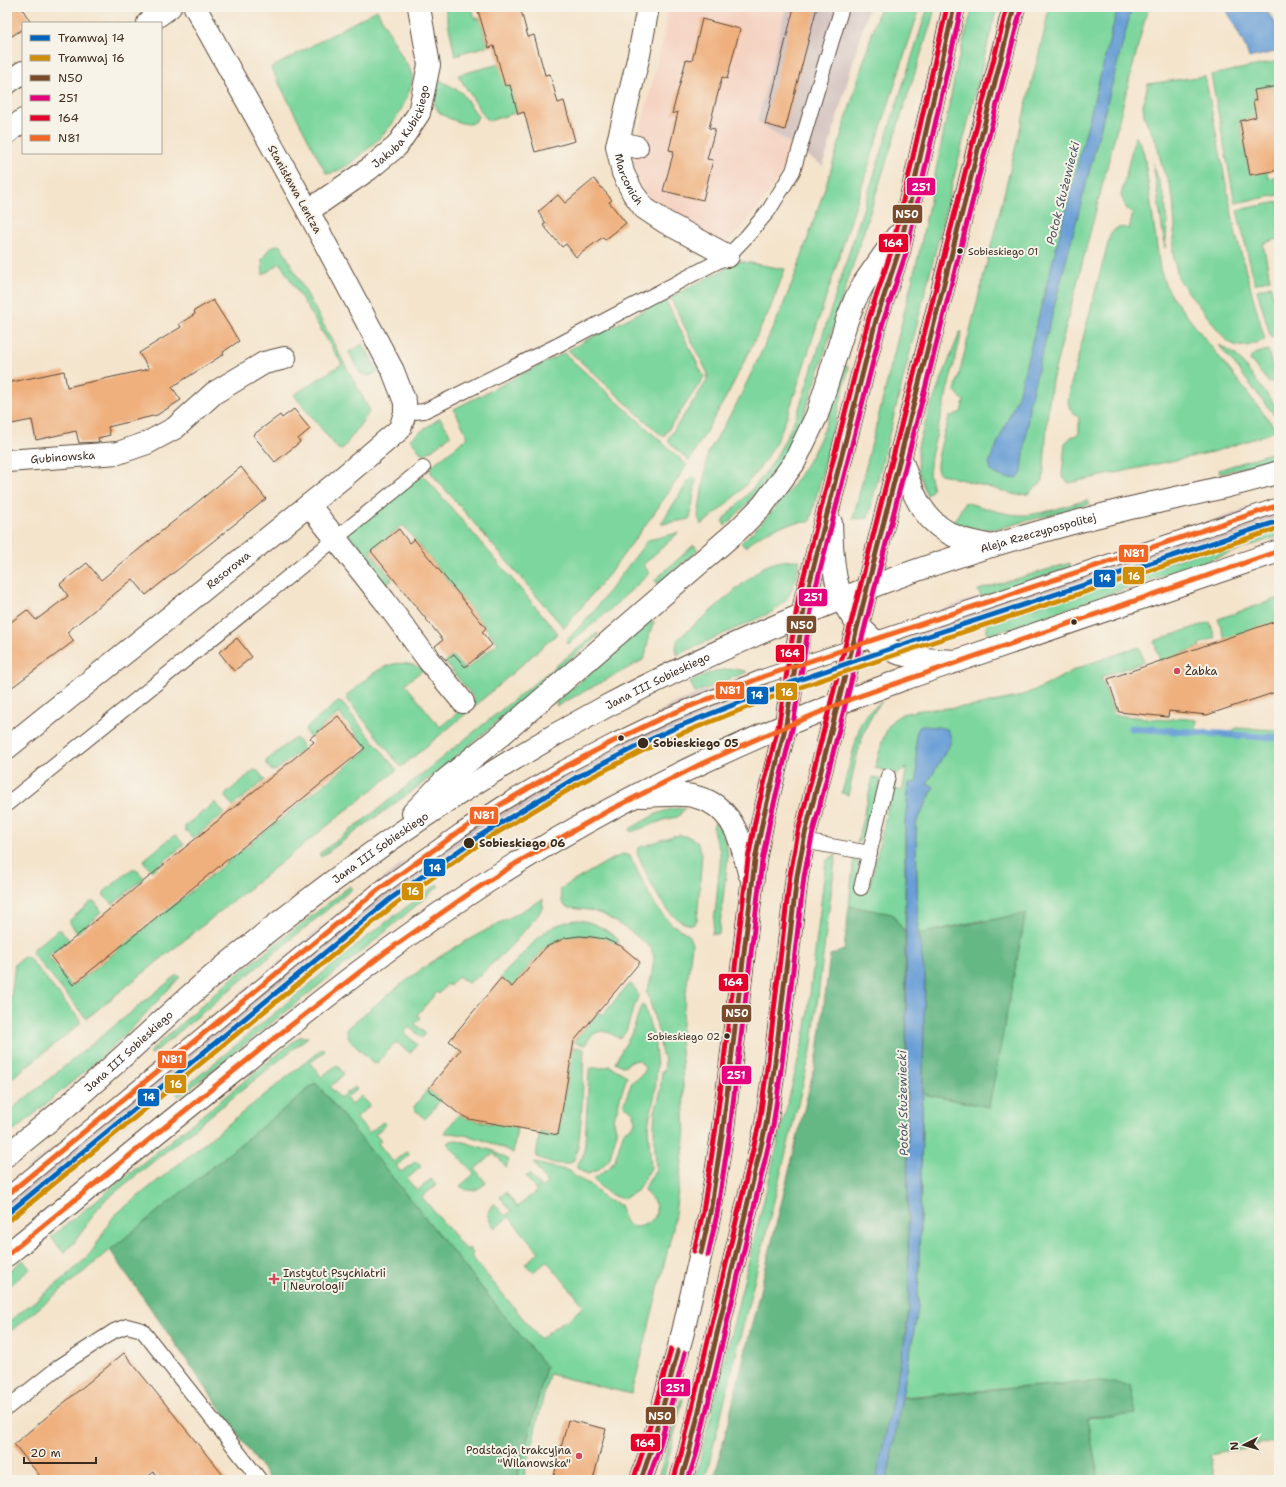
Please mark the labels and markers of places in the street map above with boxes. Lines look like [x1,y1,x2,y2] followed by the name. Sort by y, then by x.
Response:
[968,245,1038,258] place label: Sobieskiego 01
[955,246,965,256] marker: Sobieskiego 01
[1069,617,1079,627] unlabelled marker
[1185,664,1218,679] place label: Żabka
[1172,666,1182,676] marker: Żabka
[616,733,626,743] unlabelled marker
[636,736,650,750] marker: Sobieskiego 05
[653,736,739,751] place label: Sobieskiego 05
[462,836,476,850] marker: Sobieskiego 06
[479,836,566,851] place label: Sobieskiego 06
[647,1030,720,1043] place label: Sobieskiego 02
[722,1031,732,1041] marker: Sobieskiego 02
[283,1266,386,1294] place label: Instytut Psychiatrii i Neurologii
[268,1273,280,1285] marker: Instytut Psychiatrii i Neurologii
[466,1443,571,1471] place label: Podstacja trakcyjna "Wilanowska"
[574,1451,584,1461] marker: Podstacja trakcyjna "Wilanowska"

